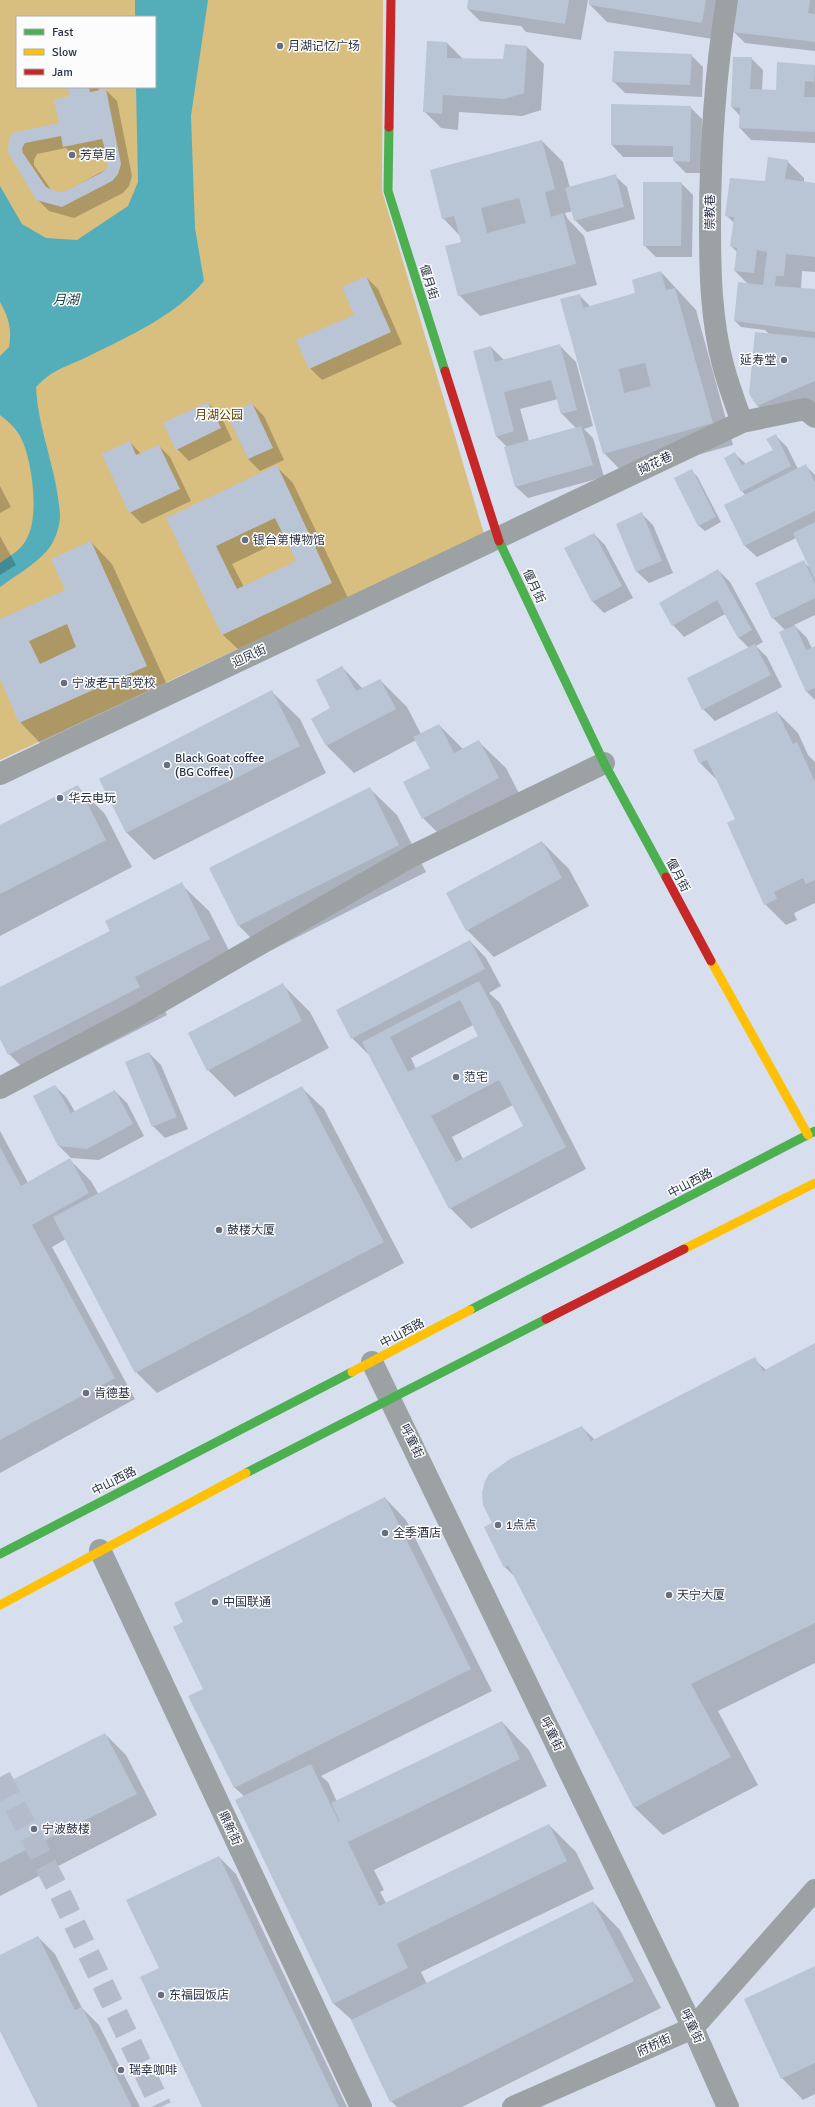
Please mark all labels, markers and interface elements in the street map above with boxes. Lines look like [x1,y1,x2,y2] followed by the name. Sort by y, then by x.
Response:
[16,16,156,88] legend
[52,25,73,40] text: Fast
[288,39,360,54] place label: 月湖记忆广场
[275,41,285,51] marker: 月湖记忆广场
[52,45,77,60] text: Slow
[52,65,73,80] text: Jam
[80,148,116,163] place label: 芳草居
[67,150,77,160] marker: 芳草居
[703,194,718,230] street label: 崇教巷
[416,263,441,302] street label: 偃月街
[53,292,81,308] water label: 月湖
[740,353,776,368] place label: 延寿堂
[779,355,789,365] marker: 延寿堂
[195,408,243,423] park label: 月湖公园
[636,449,675,478] street label: 拗花巷
[253,533,325,548] place label: 银台第博物馆
[240,535,250,545] marker: 银台第博物馆
[519,567,548,606] street label: 偃月街
[230,642,269,671] street label: 迎凤街
[72,676,156,691] place label: 宁波老干部党校
[59,678,69,688] marker: 宁波老干部党校
[175,751,264,780] place label: Black Goat coffee (BG Coffee)
[162,760,172,770] marker: Black Goat coffee (BG Coffee)
[68,791,116,806] place label: 华云电玩
[55,793,65,803] marker: 华云电玩
[662,856,693,895] street label: 偃月街
[464,1070,488,1085] place label: 范宅
[451,1072,461,1082] marker: 范宅
[666,1166,715,1201] street label: 中山西路
[227,1223,275,1238] place label: 鼓楼大厦
[214,1225,224,1235] marker: 鼓楼大厦
[378,1316,427,1351] street label: 中山西路
[94,1386,130,1401] place label: 肯德基
[81,1388,91,1398] marker: 肯德基
[397,1422,426,1461] street label: 呼童街
[89,1464,139,1499] street label: 中山西路
[506,1518,536,1533] place label: 1点点
[493,1520,503,1530] marker: 1点点
[393,1526,441,1541] place label: 全季酒店
[380,1528,390,1538] marker: 全季酒店
[677,1588,725,1603] place label: 天宁大厦
[664,1590,674,1600] marker: 天宁大厦
[223,1595,271,1610] place label: 中国联通
[210,1597,220,1607] marker: 中国联通
[537,1715,566,1754] street label: 呼童街
[215,1809,244,1848] street label: 鼎新街
[42,1822,90,1837] place label: 宁波鼓楼
[29,1824,39,1834] marker: 宁波鼓楼
[169,1988,229,2003] place label: 东福园饭店
[156,1990,166,2000] marker: 东福园饭店
[677,2007,706,2046] street label: 呼童街
[635,2031,674,2060] street label: 府桥街
[129,2063,177,2078] place label: 瑞幸咖啡
[116,2065,126,2075] marker: 瑞幸咖啡

